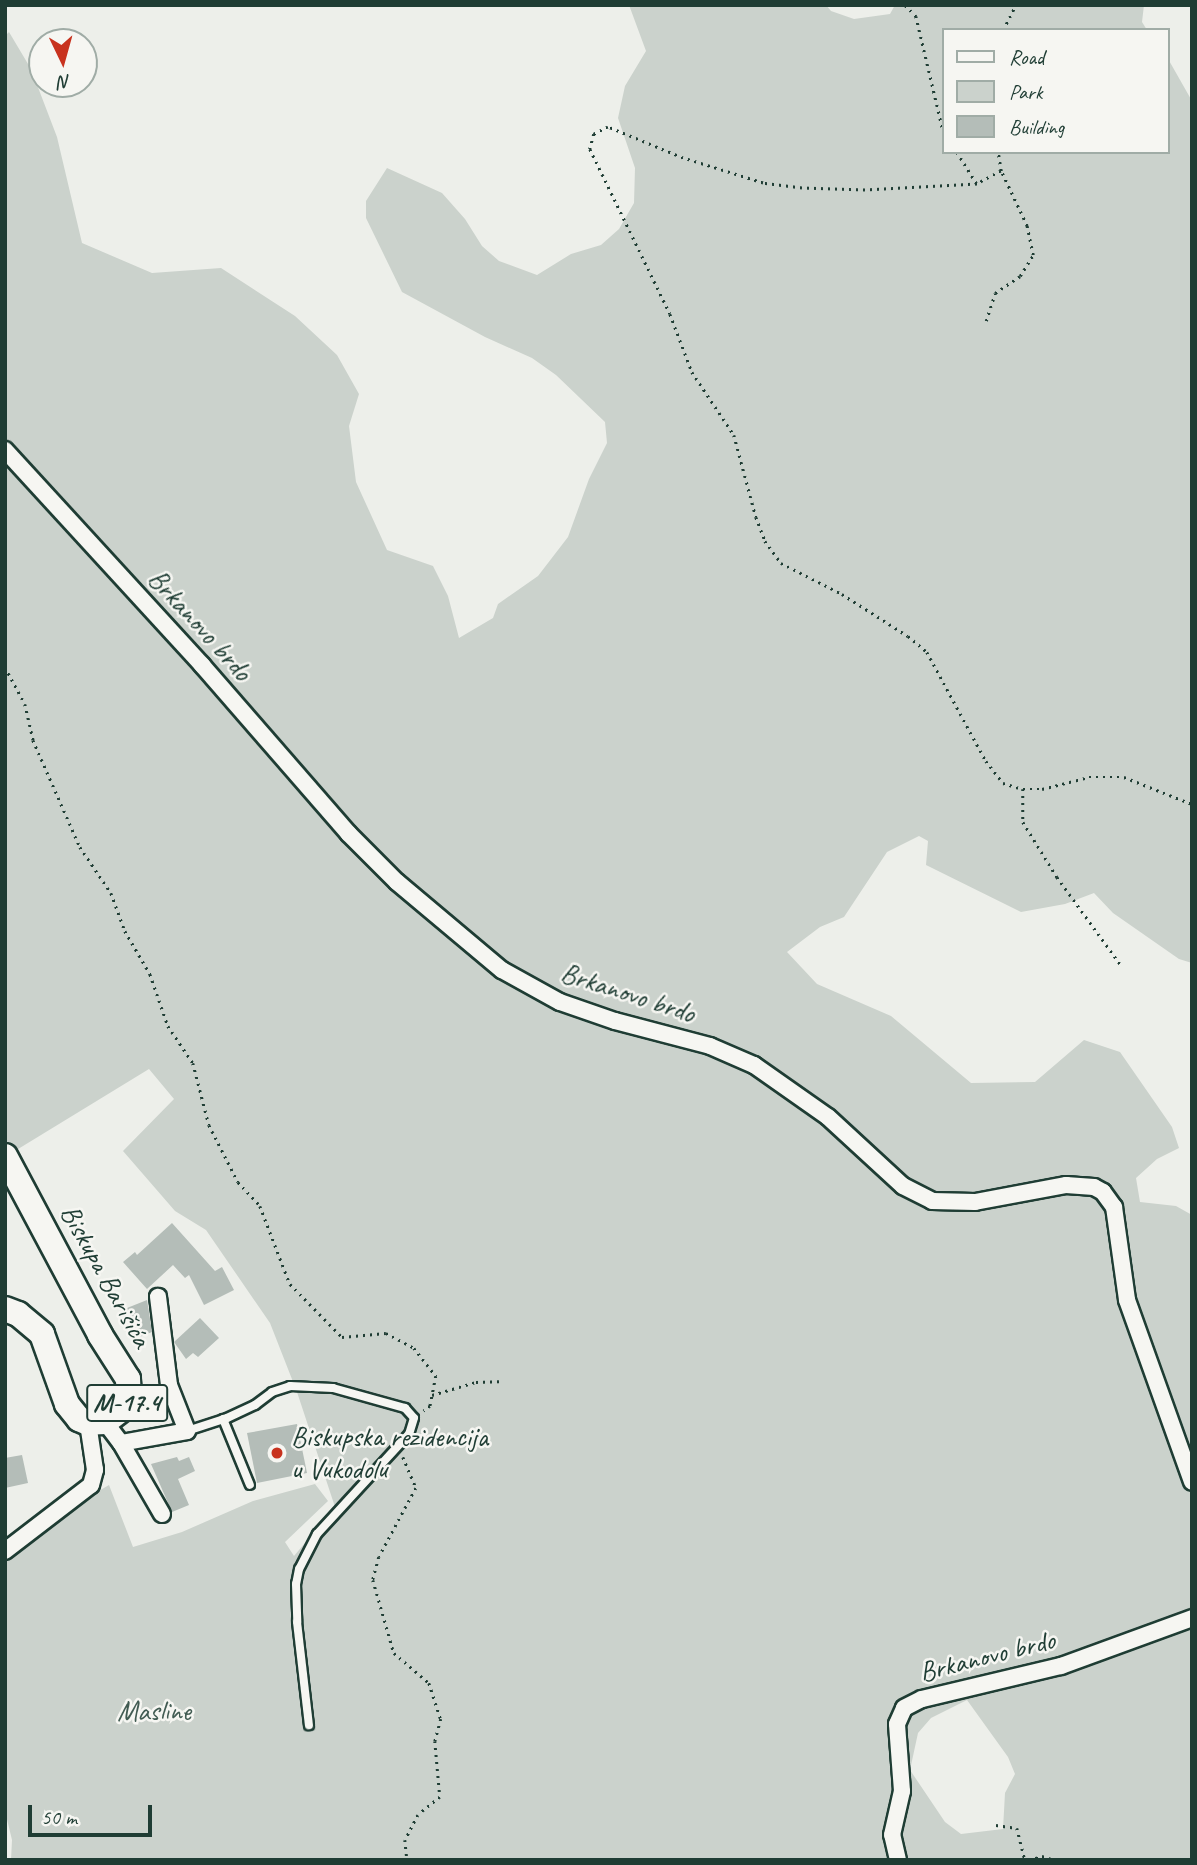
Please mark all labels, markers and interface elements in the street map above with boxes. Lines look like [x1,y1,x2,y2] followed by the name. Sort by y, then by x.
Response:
[28,28,98,98] north arrow
[942,28,1169,154] legend
[1009,44,1044,70] text: Road
[58,69,72,94] text: N
[1009,79,1042,105] text: Park
[1009,114,1064,140] text: Building
[141,562,259,688] street label: Brkanovo brdo
[557,956,699,1030] street label: Brkanovo brdo
[53,1199,159,1353] street label: Biskupa Barišića
[85,1380,169,1426] road number: M-17.4
[291,1420,488,1486] place label: Biskupska rezidencija u Vukodolu
[269,1445,285,1461] marker: Biskupska rezidencija u Vukodolu
[916,1623,1058,1689] street label: Brkanovo brdo
[117,1694,191,1728] park label: Masline
[32,1792,156,1836] scale bar
[41,1804,77,1830] text: 50 m

